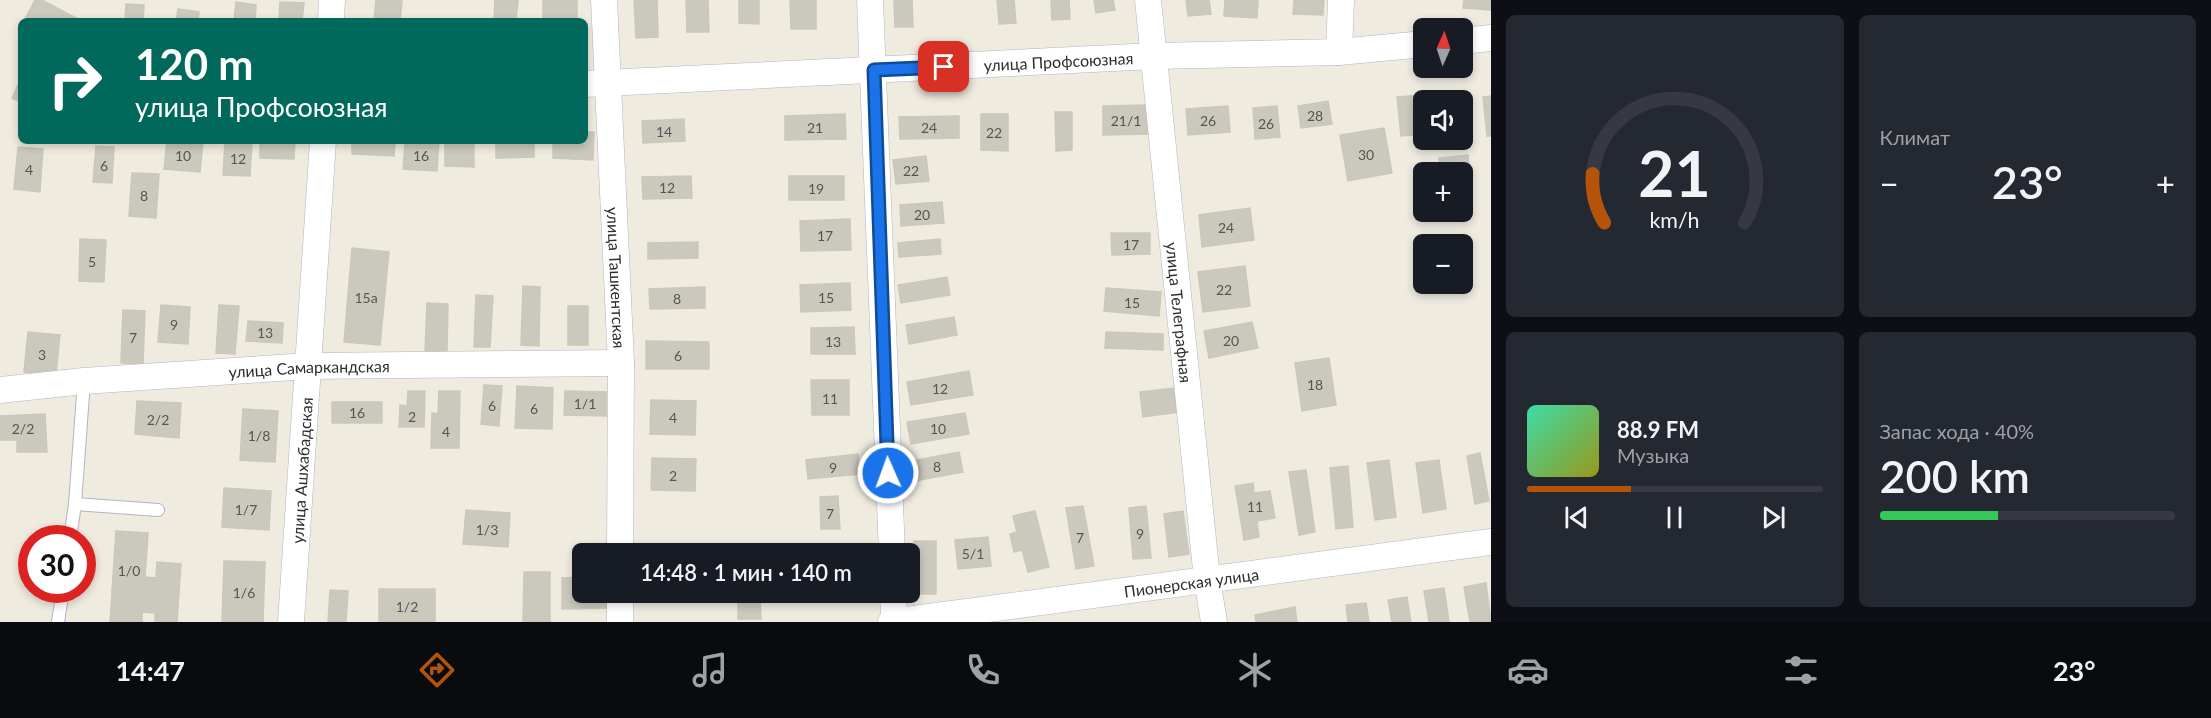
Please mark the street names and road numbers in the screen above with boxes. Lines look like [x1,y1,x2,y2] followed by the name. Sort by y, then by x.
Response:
[983,48,1134,74] street label: улица Профсоюзная
[604,207,630,349] street label: улица Ташкентская
[1163,241,1196,384] street label: улица Телеграфная
[228,356,390,381] street label: улица Самаркандская
[287,397,315,544] street label: улица Ашхабадская
[1123,564,1260,600] street label: Пионерская улица

